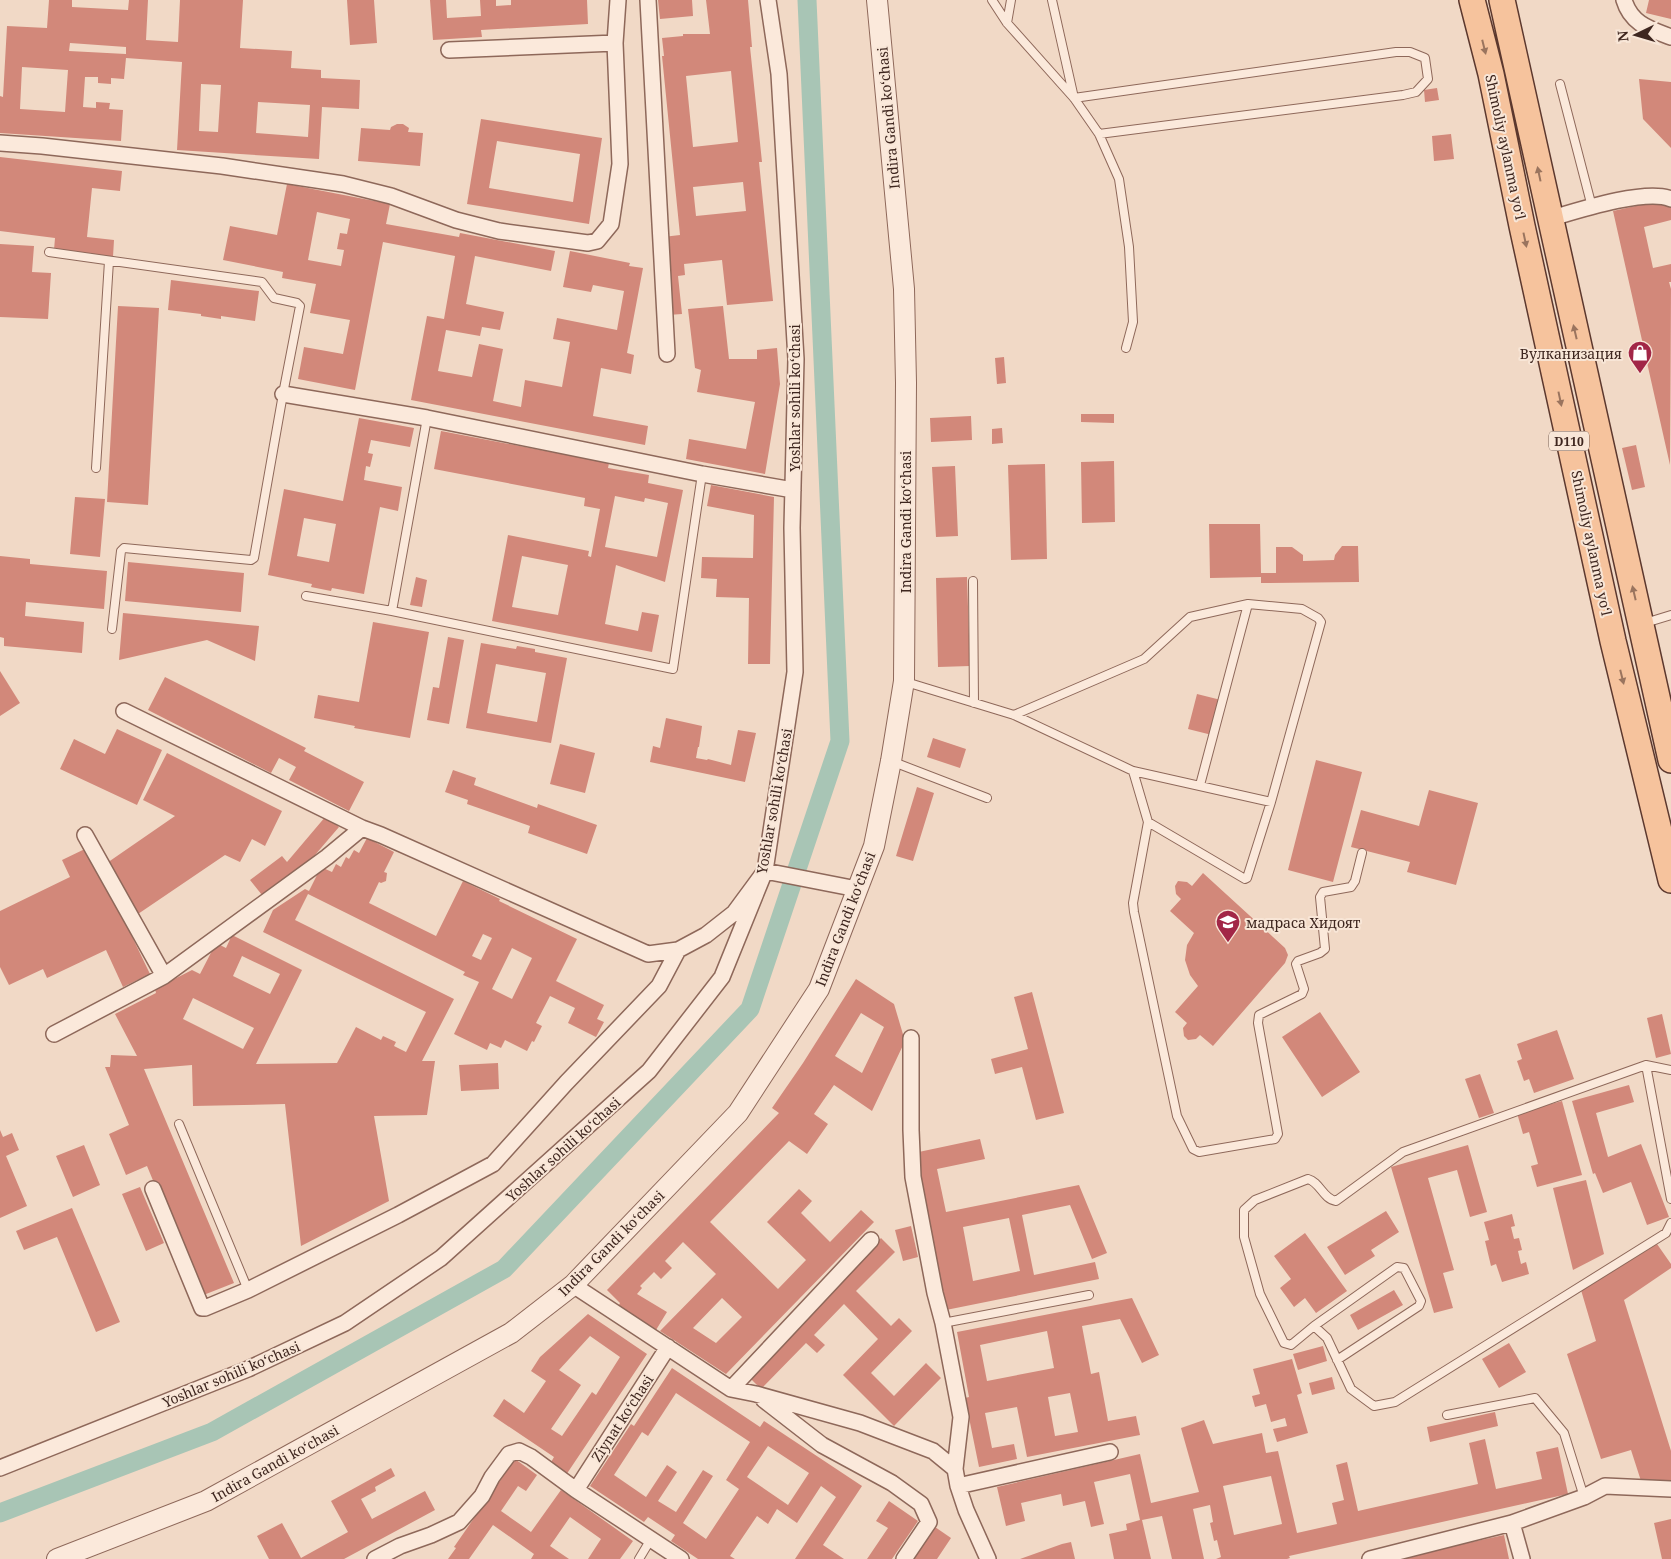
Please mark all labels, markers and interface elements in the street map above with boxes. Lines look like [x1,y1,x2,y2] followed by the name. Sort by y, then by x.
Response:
[1611,10,1661,60] north arrow
[1613,30,1632,43] text: N
[1480,40,1488,55] one-way arrow
[872,46,904,190] street label: Indira Gandi koʻchasi
[1481,73,1531,222] street label: Shimoliy aylanma yoʻl
[1535,166,1543,181] one-way arrow
[1521,233,1529,248] one-way arrow
[785,324,804,473] street label: Yoshlar sohili koʻchasi
[1571,325,1579,340] one-way arrow
[1627,340,1653,374] shop icon: Вулканизация
[1520,344,1622,363] place label: Вулканизация
[1556,392,1564,407] one-way arrow
[1549,432,1589,451] road number: D110
[896,450,915,593] street label: Indira Gandi koʻchasi
[1567,469,1617,618] street label: Shimoliy aylanma yoʻl
[1630,586,1638,601] one-way arrow
[1618,670,1626,685] one-way arrow
[752,726,796,876] street label: Yoshlar sohili koʻchasi
[811,849,880,989] street label: Indira Gandi koʻchasi
[1215,909,1241,943] school or university icon: мадраса Хидоят
[1246,913,1361,932] place label: мадраса Хидоят
[501,1092,625,1206] street label: Yoshlar sohili koʻchasi
[554,1185,669,1300] street label: Indira Gandi koʻchasi
[158,1336,303,1412] street label: Yoshlar sohili koʻchasi
[587,1370,658,1465] street label: Ziynat koʻchasi
[208,1420,342,1506] street label: Indira Gandi koʻchasi

